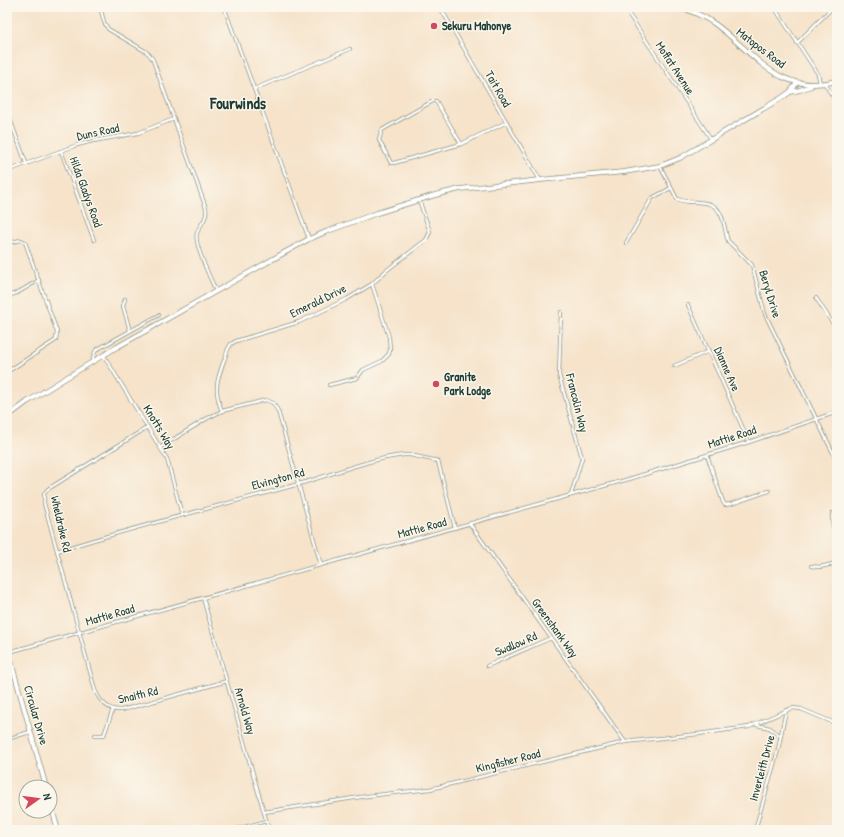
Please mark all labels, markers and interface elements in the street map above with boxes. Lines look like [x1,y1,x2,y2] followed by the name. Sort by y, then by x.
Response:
[442,17,511,35] place label: Sekuru Mahonye
[429,21,439,31] marker: Sekuru Mahonye
[733,23,790,72] street label: Matopos Road
[652,38,699,98] street label: Moffat Avenue
[481,67,516,110] street label: Tait Road
[209,92,267,114] district label: Fourwinds
[75,119,121,144] street label: Duns Road
[66,154,107,230] street label: Hilda Gladys Road
[755,268,786,320] street label: Beryl Drive
[287,279,349,322] street label: Emerald Drive
[710,344,745,394] street label: Dianne Ave
[444,368,491,400] place label: Granite Park Lodge
[562,371,593,434] street label: Francolin Way
[431,379,441,389] marker: Granite Park Lodge
[139,401,179,452] street label: Knotts Way
[705,421,759,452] street label: Mattie Road
[250,463,306,494] street label: Elvington Rd
[47,494,76,554] street label: Wheldrake Rd
[396,513,449,542] street label: Mattie Road
[528,594,583,661] street label: Greenshank Way
[83,599,137,630] street label: Mattie Road
[492,627,540,660] street label: Swallow Rd
[116,682,160,707] street label: Snaith Rd
[20,683,53,747] street label: Circular Drive
[231,685,260,737] street label: Arnold Way
[745,733,779,803] street label: Inverleith Drive
[474,744,542,777] street label: Kingfisher Road
[18,779,58,819] north arrow
[40,792,55,801] text: N

